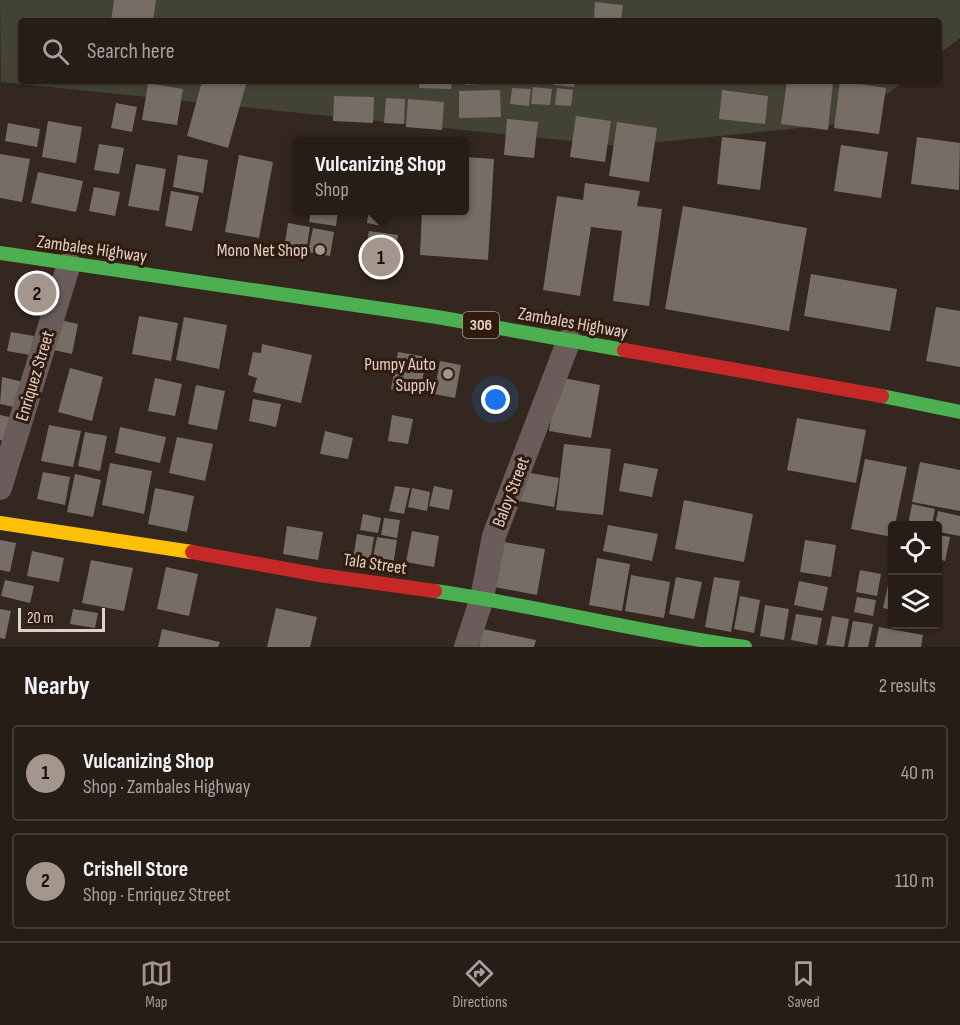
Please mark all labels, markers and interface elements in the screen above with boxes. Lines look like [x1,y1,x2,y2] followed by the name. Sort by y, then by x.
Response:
[18,18,942,84] search box
[39,35,72,68] icon: search
[87,38,174,65] text: Search here
[292,137,469,215] popup
[315,151,446,178] text: Vulcanizing Shop
[315,178,349,202] text: Shop
[36,231,148,267] street label: Zambales Highway
[362,234,400,280] pin: 1
[217,240,308,261] place label: Mono Net Shop
[313,243,327,257] marker: Mono Net Shop
[18,270,57,316] pin: 2
[517,303,630,343] street label: Zambales Highway
[463,312,499,338] road number: 306
[11,328,59,424] street label: Enriquez Street
[364,354,436,396] place label: Pumpy Auto Supply
[441,367,455,381] marker: Pumpy Auto Supply
[481,385,510,414] your location
[488,453,534,530] street label: Baloy Street
[888,521,942,629] map controls
[888,521,942,575] button: locate
[342,549,409,579] street label: Tala Street
[888,575,942,629] button: layers
[18,605,105,632] scale bar
[27,609,54,628] text: 20 m
[24,671,90,702] text: Nearby
[879,674,936,698] text: 2 results
[83,748,214,775] text: Vulcanizing Shop
[42,761,49,785] text: 1
[901,761,934,785] text: 40 m
[83,775,250,799] text: Shop · Zambales Highway
[83,856,188,883] text: Crishell Store
[41,869,50,893] text: 2
[895,869,934,893] text: 110 m
[83,883,231,907] text: Shop · Enriquez Street
[140,957,173,1012] tab: Map
[452,957,508,1012] tab: Directions
[787,957,820,1012] tab: Saved

